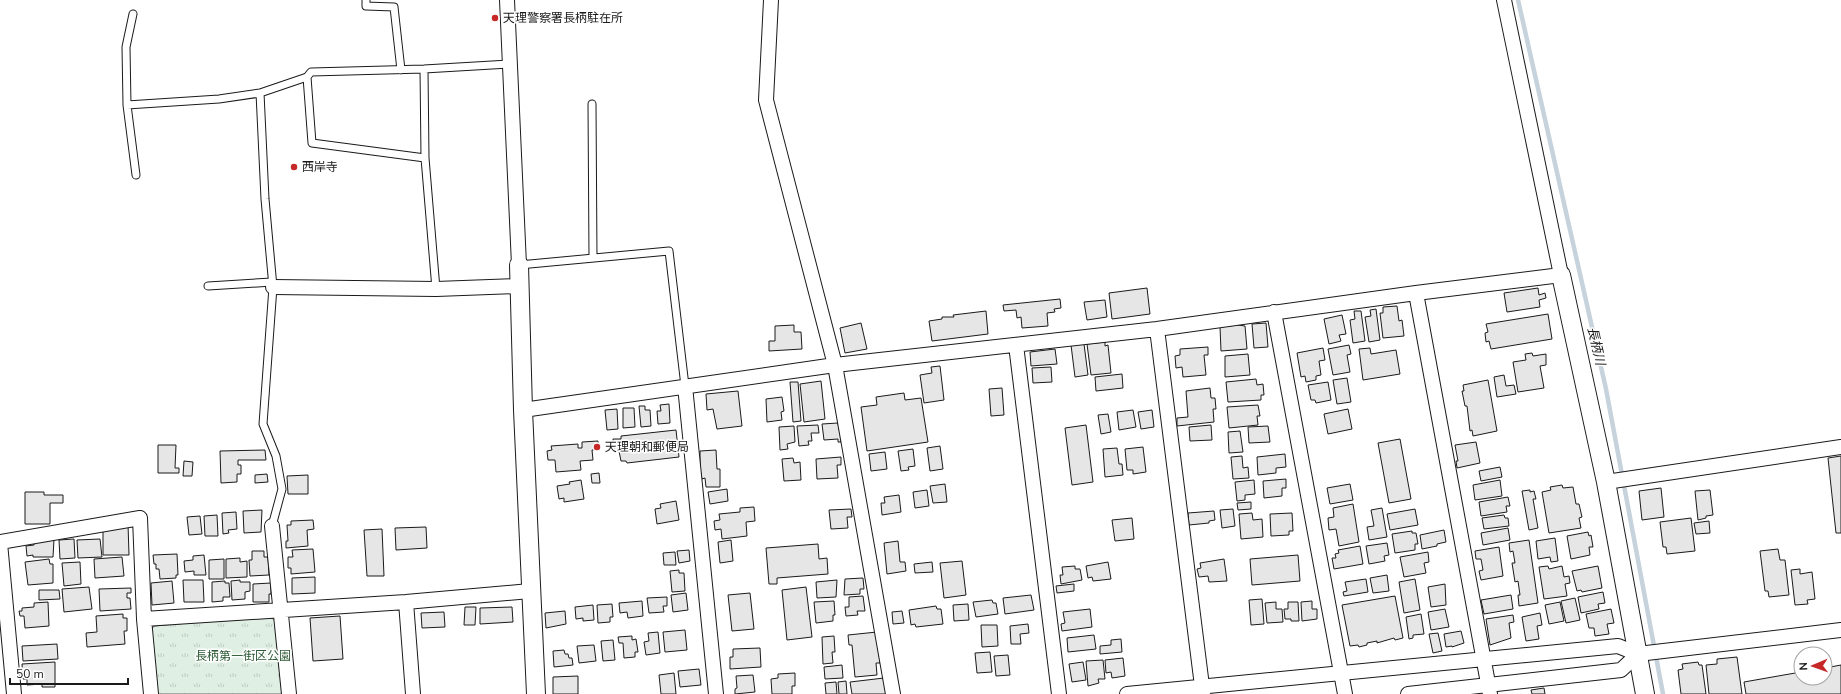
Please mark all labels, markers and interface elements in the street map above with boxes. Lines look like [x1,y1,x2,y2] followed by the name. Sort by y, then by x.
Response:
[503,10,623,26] place label: 天理警察署長柄駐在所
[490,13,500,23] marker: 天理警察署長柄駐在所
[302,159,338,175] place label: 西岸寺
[289,162,299,172] marker: 西岸寺
[1583,325,1610,369] water label: 長柄川
[605,439,689,455] place label: 天理朝和郵便局
[592,442,602,452] marker: 天理朝和郵便局
[1793,646,1833,686] north arrow
[195,648,291,664] park label: 長柄第一街区公園
[10,660,128,686] scale bar
[1796,662,1811,671] text: N
[16,666,44,682] text: 50 m

